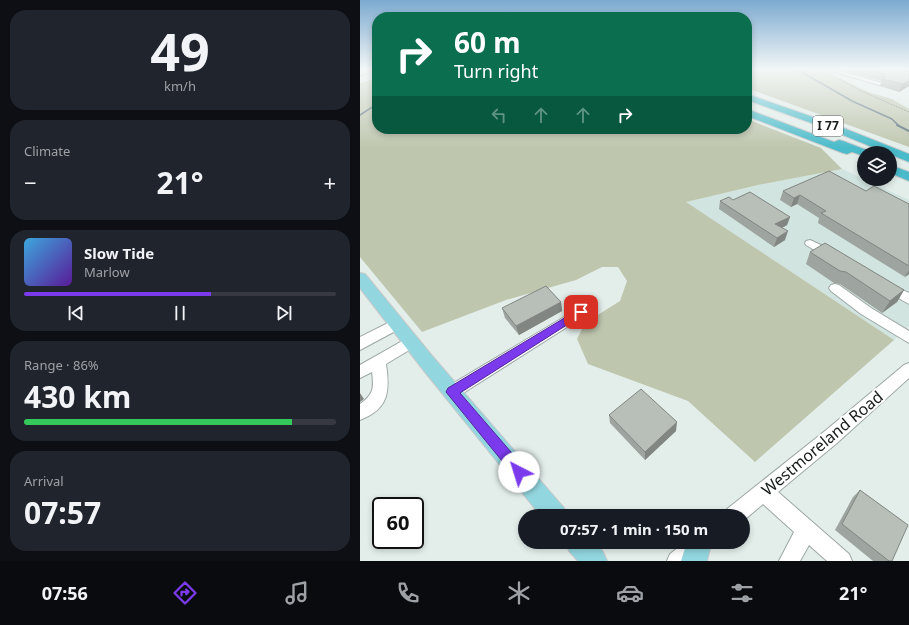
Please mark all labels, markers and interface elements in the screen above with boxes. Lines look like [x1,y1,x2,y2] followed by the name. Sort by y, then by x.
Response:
[150,15,210,86] text: 49
[454,23,521,61] text: 60 m
[388,28,440,80] icon: right
[454,59,538,83] text: Turn right
[164,77,196,95] text: km/h
[488,104,510,126] icon: left
[530,104,552,126] icon: ahead
[572,104,594,126] icon: ahead
[614,104,636,126] icon: right
[813,116,843,136] road number: I 77
[24,142,70,160] text: Climate
[857,146,897,186] map controls
[857,146,897,186] button: layers
[156,162,204,203] text: 21°
[24,167,37,197] text: −
[323,167,336,197] text: +
[84,243,154,263] text: Slow Tide
[84,263,130,281] text: Marlow
[564,295,598,329] pin
[570,301,592,323] icon: arrive
[65,302,87,324] icon: previous
[169,302,191,324] icon: pause
[273,302,295,324] icon: next
[24,356,99,374] text: Range · 86%
[24,376,131,417] text: 430 km
[757,386,887,500] street label: Westmoreland Road
[498,451,540,493] position arrow
[24,472,64,490] text: Arrival
[24,492,101,533] text: 07:57
[372,497,424,549] speed limit sign: 60
[560,519,708,539] text: 07:57 · 1 min · 150 m
[171,579,199,607] icon: directions
[283,579,311,607] icon: music
[394,579,422,607] icon: phone
[505,579,533,607] icon: climate
[616,579,644,607] icon: car
[728,579,756,607] icon: filters
[42,581,88,605] text: 07:56
[839,581,867,605] text: 21°

